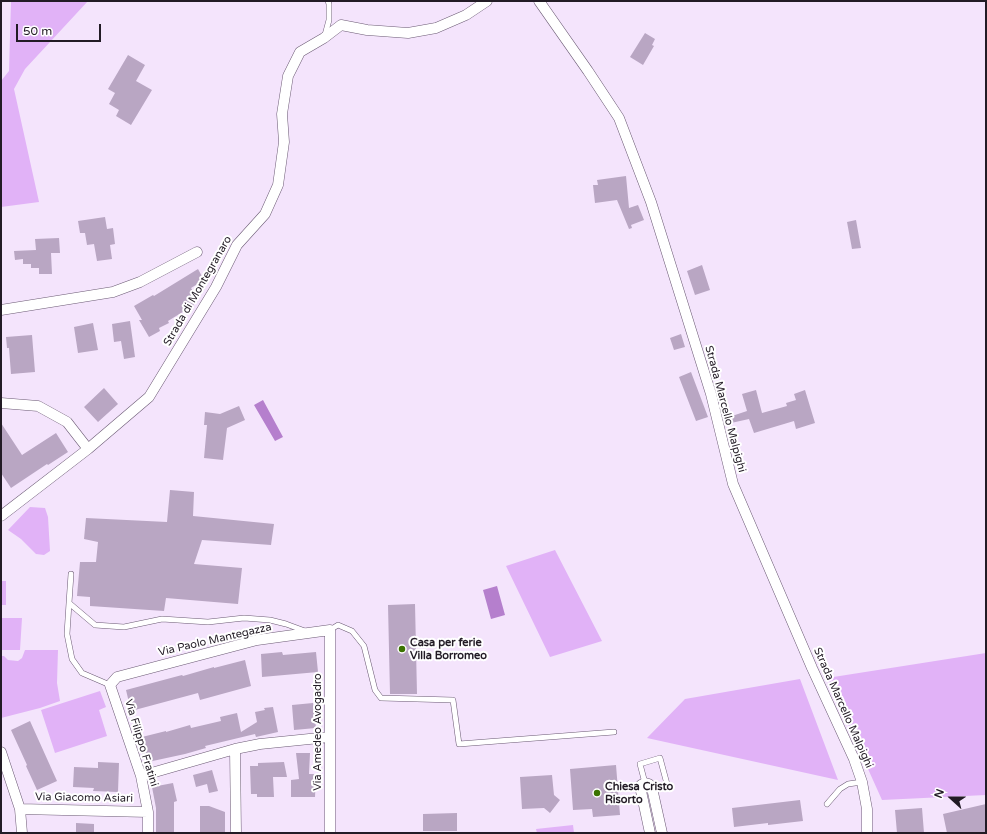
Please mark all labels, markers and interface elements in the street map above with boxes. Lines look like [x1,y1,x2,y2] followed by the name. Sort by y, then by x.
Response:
[18,16,103,42] scale bar
[23,24,52,38] text: 50 m
[161,234,235,348] street label: Strada di Montegranaro
[702,344,748,474] street label: Strada Marcello Malpighi
[157,621,273,659] street label: Via Paolo Mantegazza
[410,636,487,662] place label: Casa per ferie Villa Borromeo
[397,644,407,654] marker: Casa per ferie Villa Borromeo
[810,646,876,770] street label: Strada Marcello Malpighi
[311,673,325,791] street label: Via Amedeo Avogadro
[121,698,161,788] street label: Via Filippo Fratini
[931,778,971,818] north arrow
[605,780,673,806] place label: Chiesa Cristo Risorto
[932,787,947,800] text: N
[592,788,602,798] marker: Chiesa Cristo Risorto
[35,791,133,805] street label: Via Giacomo Asiari

